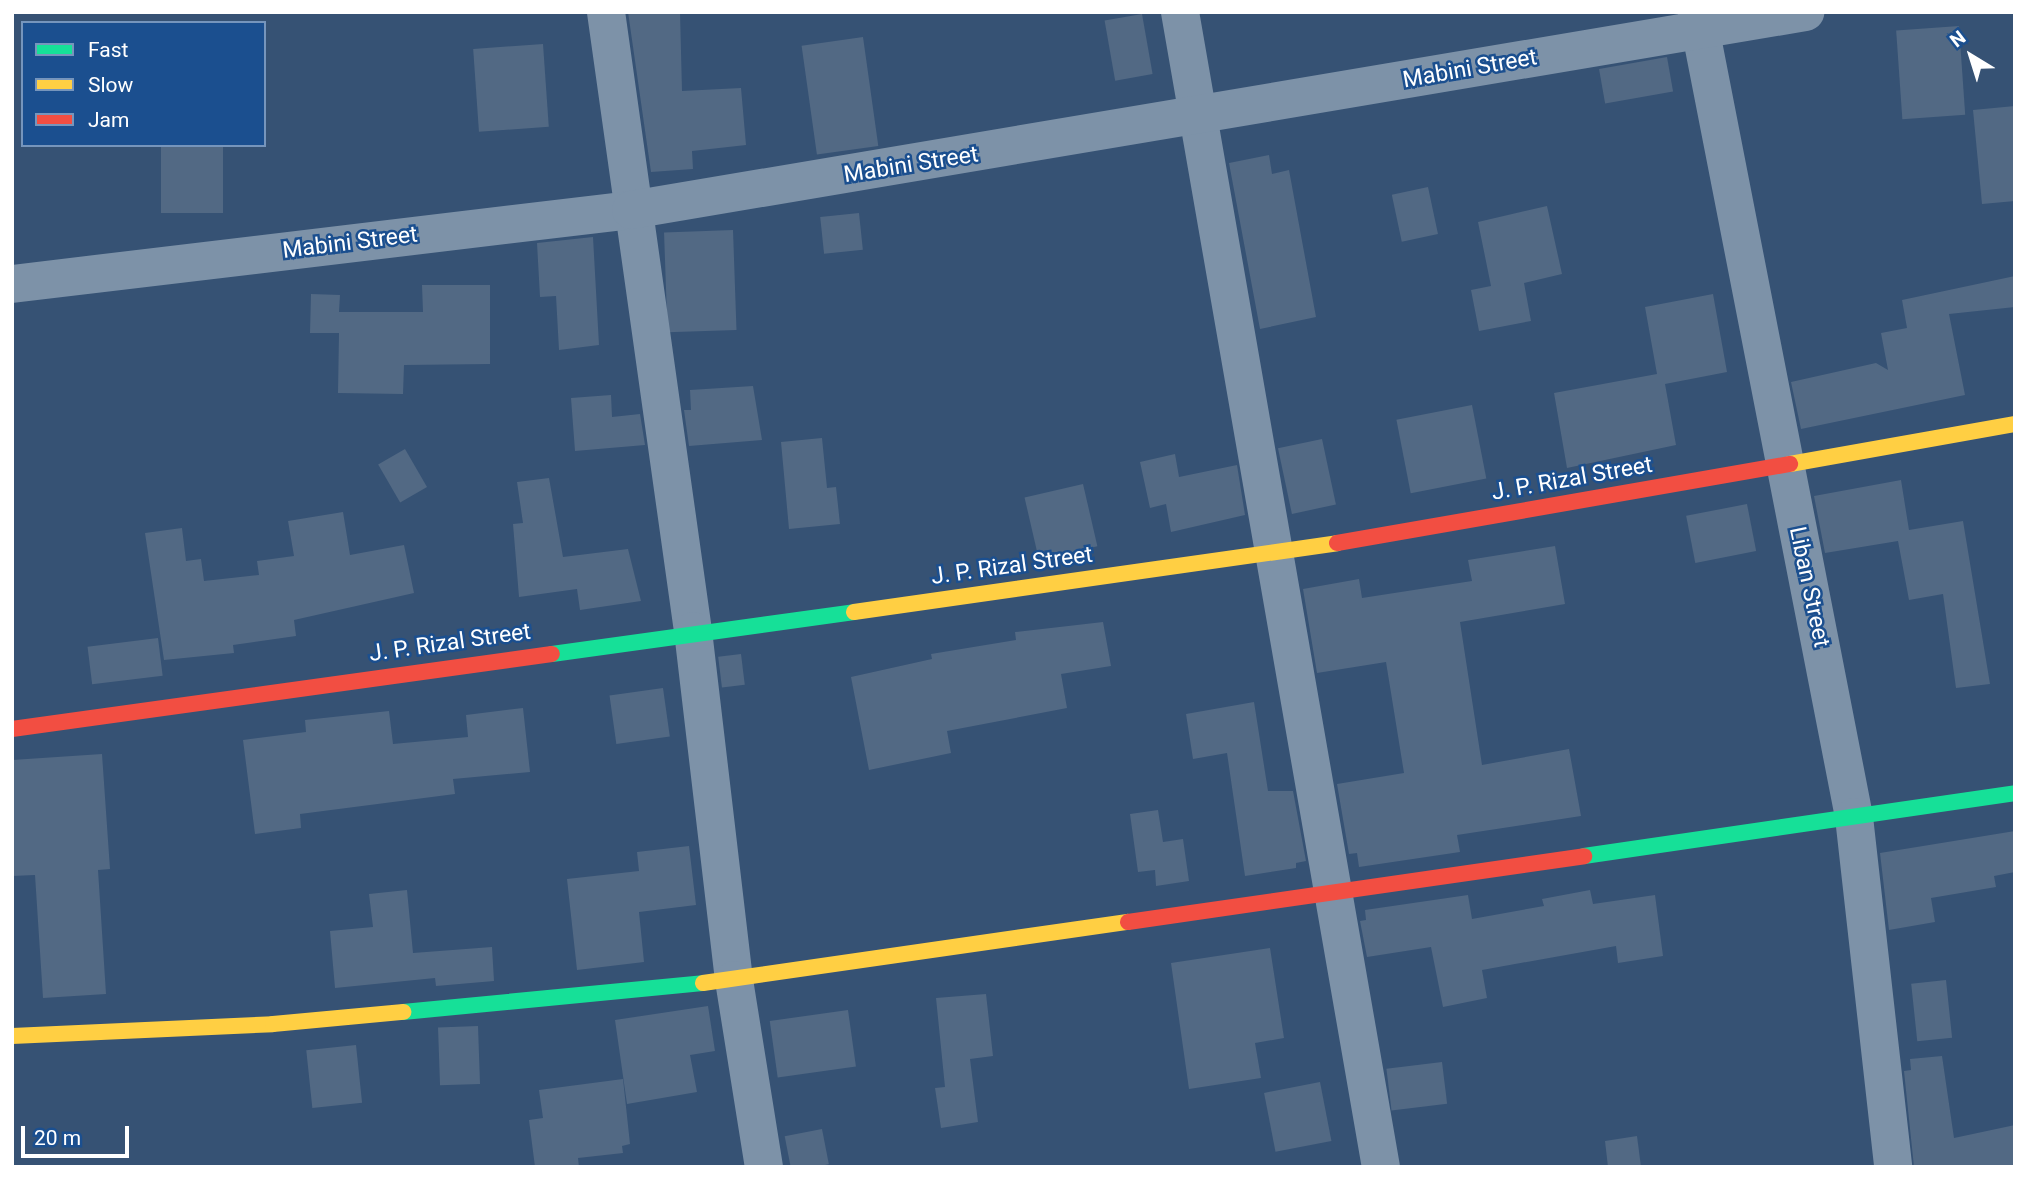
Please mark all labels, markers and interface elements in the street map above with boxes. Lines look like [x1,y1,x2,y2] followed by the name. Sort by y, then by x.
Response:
[21,21,266,147] legend
[1936,21,2006,91] north arrow
[1945,26,1970,52] text: N
[88,38,128,62] text: Fast
[1401,44,1539,94] street label: Mabini Street
[88,73,133,97] text: Slow
[88,108,129,132] text: Jam
[842,141,980,189] street label: Mabini Street
[281,221,419,265] street label: Mabini Street
[1489,451,1655,507] street label: J. P. Rizal Street
[1783,524,1835,650] street label: Liban Street
[929,541,1095,591] street label: J. P. Rizal Street
[367,618,533,668] street label: J. P. Rizal Street
[24,1112,133,1156] scale bar
[34,1126,81,1150] text: 20 m

